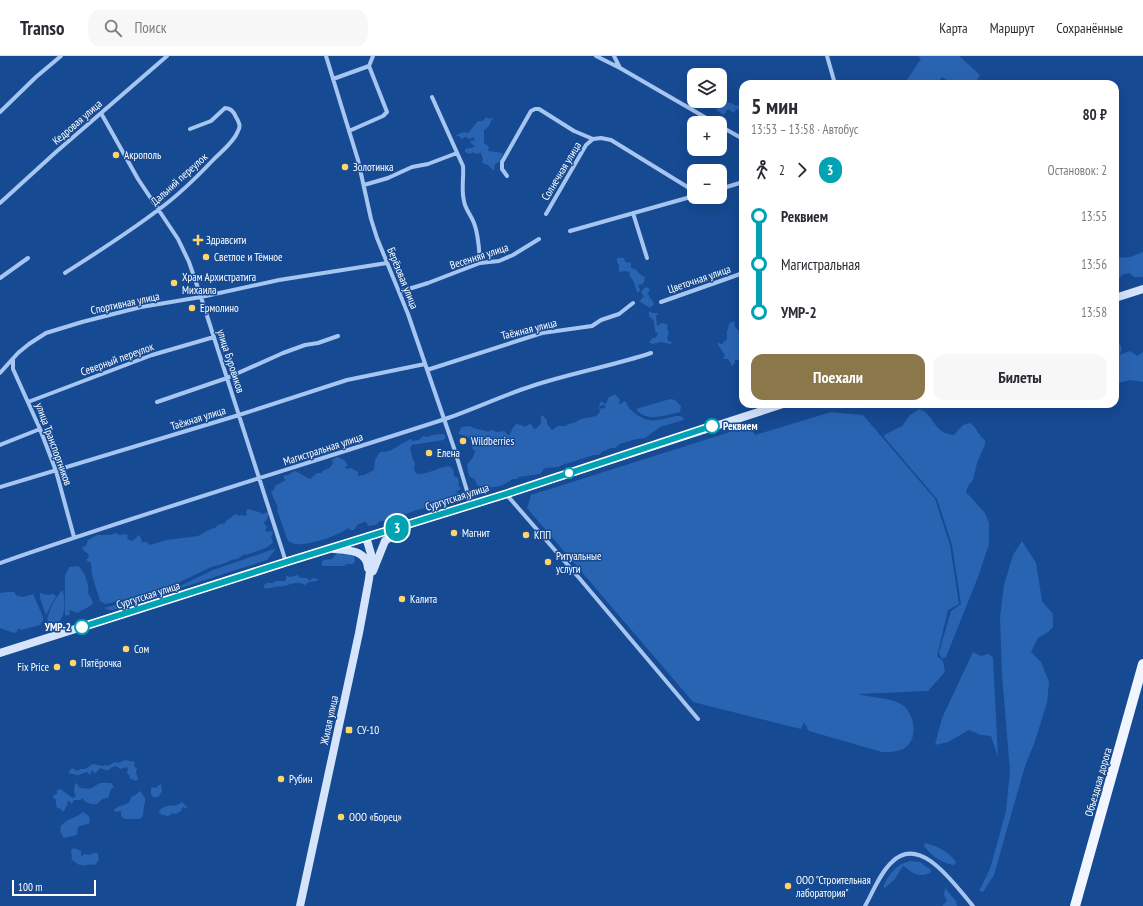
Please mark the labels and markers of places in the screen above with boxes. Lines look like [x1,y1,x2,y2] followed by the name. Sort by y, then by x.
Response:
[124,148,161,162] place label: Акрополь
[111,150,121,160] marker: Акрополь
[353,160,393,174] place label: Золотинка
[340,162,350,172] marker: Золотинка
[206,233,246,247] place label: Здравсити
[193,235,203,245] marker: Здравсити
[214,250,283,264] place label: Светлое и Тёмное
[201,252,211,262] marker: Светлое и Тёмное
[182,270,256,297] place label: Храм Архистратига Михаила
[169,278,179,288] marker: Храм Архистратига Михаила
[200,301,239,315] place label: Ермолино
[187,303,197,313] marker: Ермолино
[704,418,720,434] marker: Реквием
[723,419,758,433] place label: Реквием
[471,434,514,448] place label: Wildberries
[458,436,468,446] marker: Wildberries
[437,446,460,460] place label: Елена
[424,448,434,458] marker: Елена
[563,467,575,479] unlabelled marker
[462,526,490,540] place label: Магнит
[449,528,459,538] marker: Магнит
[534,528,551,542] place label: КПП
[521,530,531,540] marker: КПП
[556,549,602,576] place label: Ритуальные услуги
[543,557,553,567] marker: Ритуальные услуги
[410,592,437,606] place label: Калита
[397,594,407,604] marker: Калита
[74,619,90,635] marker: УМР-2
[44,620,71,634] place label: УМР-2
[134,642,149,656] place label: Сом
[121,644,131,654] marker: Сом
[81,656,122,670] place label: Пятёрочка
[68,658,78,668] marker: Пятёрочка
[17,660,49,674] place label: Fix Price
[52,662,62,672] marker: Fix Price
[357,723,379,737] place label: СУ-10
[344,725,354,735] marker: СУ-10
[289,772,313,786] place label: Рубин
[276,774,286,784] marker: Рубин
[349,810,402,824] place label: ООО «Борец»
[336,812,346,822] marker: ООО «Борец»
[795,873,871,900] place label: ООО "Строительная лаборатория"
[783,881,793,891] marker: ООО "Строительная лаборатория"

